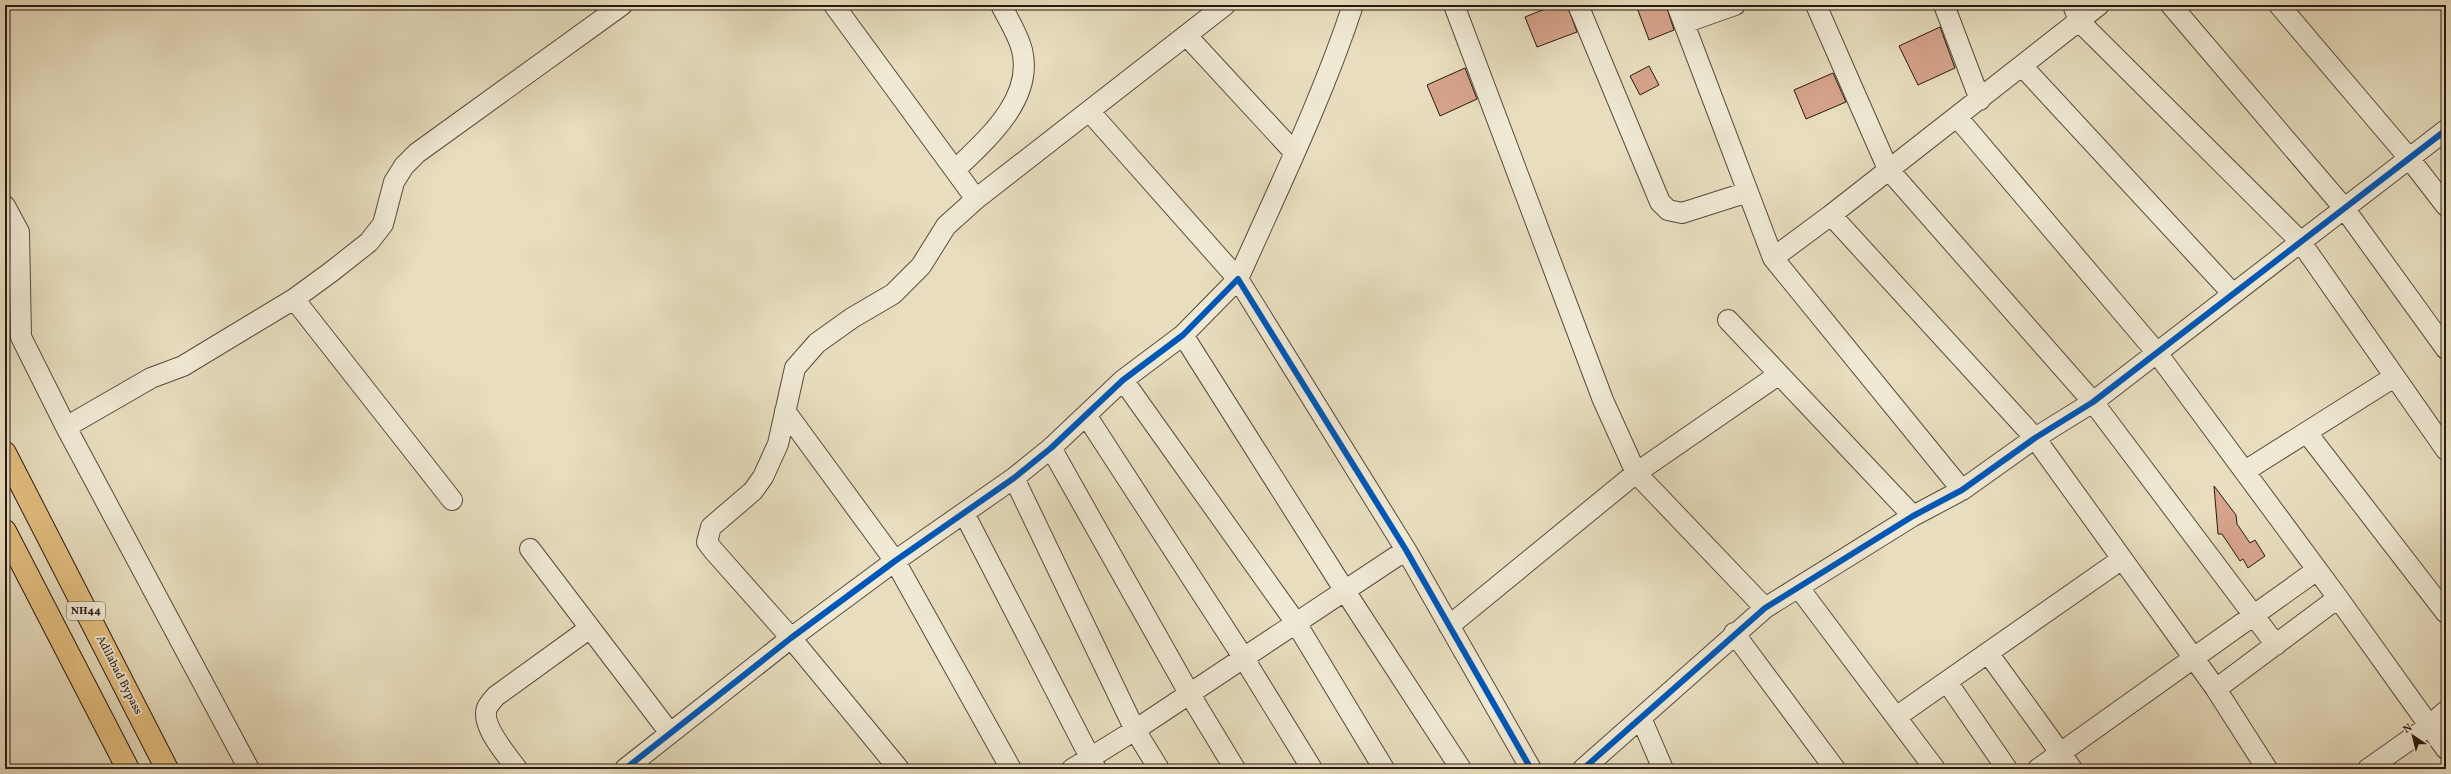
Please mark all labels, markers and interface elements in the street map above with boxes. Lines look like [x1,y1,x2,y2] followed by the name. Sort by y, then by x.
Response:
[67,602,105,620] road number: NH44
[92,633,146,717] street label: Adilabad Bypass
[2393,716,2433,756] north arrow
[2401,721,2416,737] text: N

